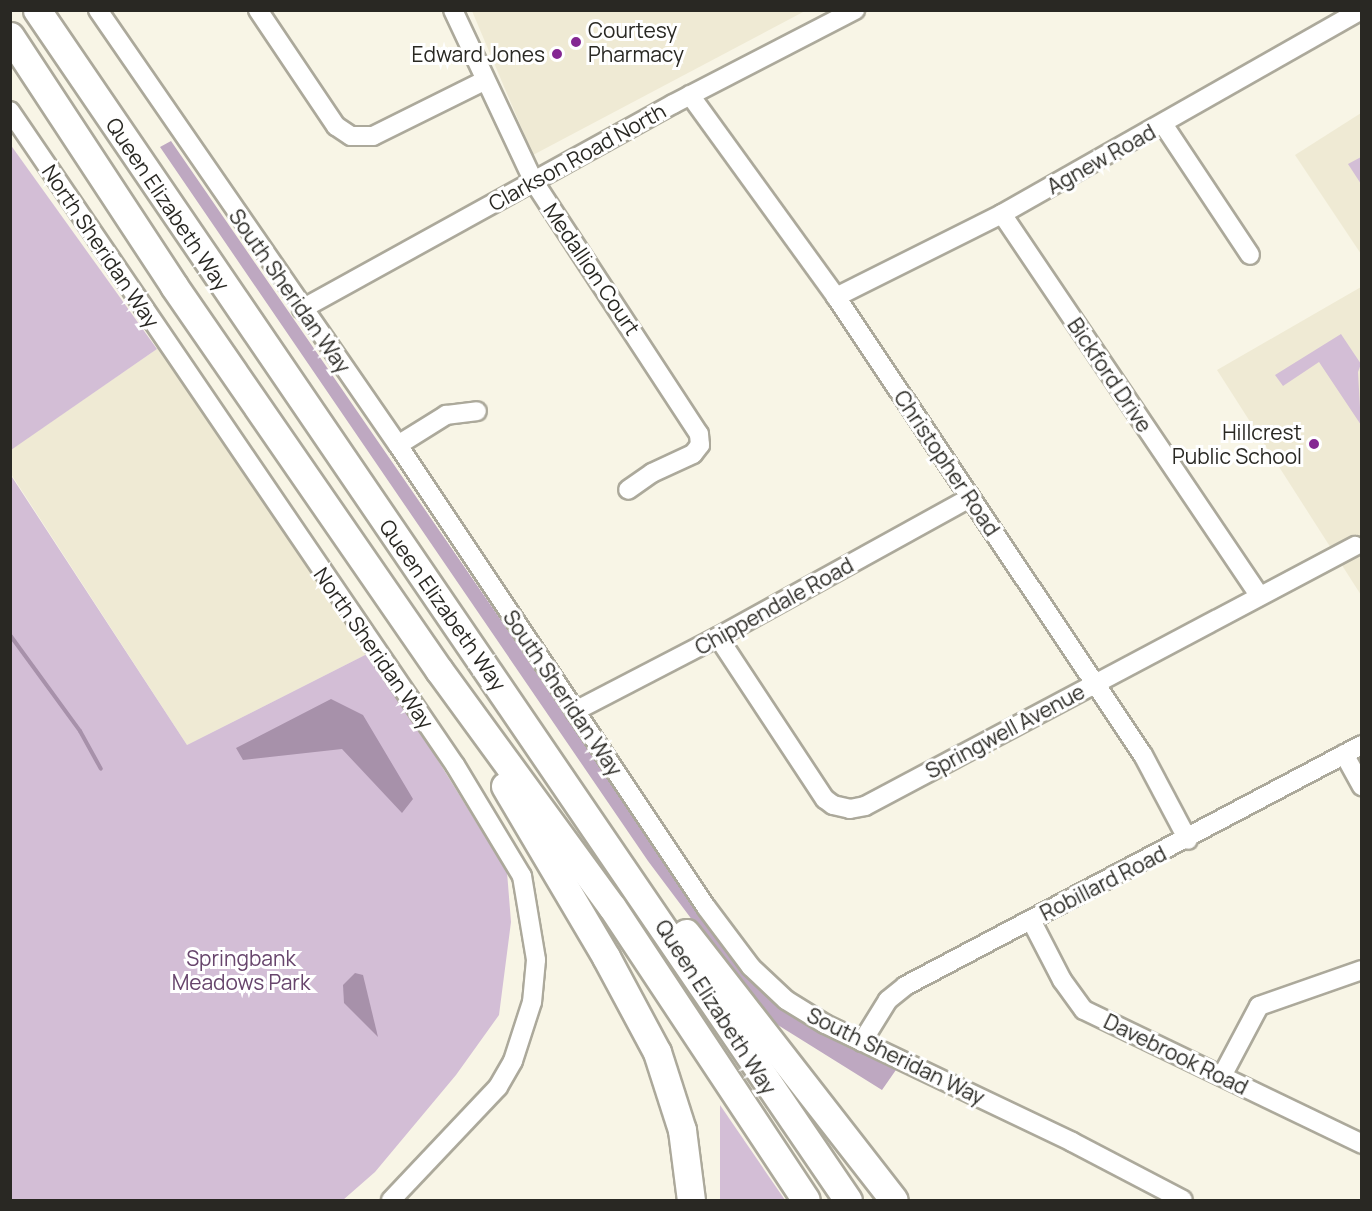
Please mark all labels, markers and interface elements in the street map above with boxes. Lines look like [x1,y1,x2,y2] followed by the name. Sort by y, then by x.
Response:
[588,17,684,67] place label: Courtesy Pharmacy
[569,35,583,49] marker: Courtesy Pharmacy
[412,41,545,67] place label: Edward Jones
[550,47,564,61] marker: Edward Jones
[484,98,670,216] street label: Clarkson Road North
[101,113,235,295] street label: Queen Elizabeth Way
[1042,119,1160,199] street label: Agnew Road
[37,160,165,332] street label: North Sheridan Way
[539,198,645,340] street label: Medallion Court
[224,204,356,378] street label: South Sheridan Way
[1063,313,1157,437] street label: Bickford Drive
[889,385,1005,541] street label: Christopher Road
[1172,419,1302,469] place label: Hillcrest Public School
[1307,437,1321,451] marker: Hillcrest Public School
[374,515,512,695] street label: Queen Elizabeth Way
[691,552,857,660] street label: Chippendale Road
[309,562,439,734] street label: North Sheridan Way
[498,605,628,781] street label: South Sheridan Way
[921,678,1089,784] street label: Springwell Avenue
[1036,840,1170,926] street label: Robillard Road
[650,915,782,1099] street label: Queen Elizabeth Way
[172,945,310,995] park label: Springbank Meadows Park
[803,1002,989,1110] street label: South Sheridan Way
[1100,1008,1252,1100] street label: Davebrook Road

